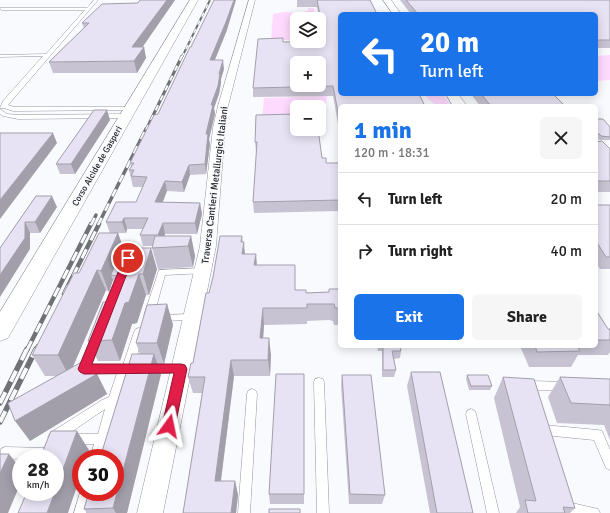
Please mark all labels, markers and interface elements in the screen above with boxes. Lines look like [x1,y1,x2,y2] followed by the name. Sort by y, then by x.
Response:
[290,12,326,136] map controls
[290,12,326,48] button: layers
[420,26,479,60] text: 20 m
[354,28,406,80] icon: left
[290,56,326,92] button: +
[420,60,483,82] text: Turn left
[290,100,326,136] button: −
[199,106,231,265] street label: Traversa Cantieri Metallurgici Italiani
[354,115,412,145] text: 1 min
[540,117,582,159] button: close
[70,124,125,208] street label: Corso Alcide de Gasperi
[354,145,430,161] text: 120 m · 18:31
[354,188,376,210] icon: left
[388,190,442,208] text: Turn left
[551,190,582,208] text: 20 m
[354,240,376,262] icon: right
[111,241,145,275] pin
[388,242,453,260] text: Turn right
[551,242,582,260] text: 40 m
[117,247,139,269] icon: arrive
[354,294,464,340] button: Exit
[472,294,582,340] button: Share
[148,405,190,447] position arrow
[72,449,124,501] speed limit sign: 30
[27,457,49,482] text: 28
[27,479,49,491] text: km/h

